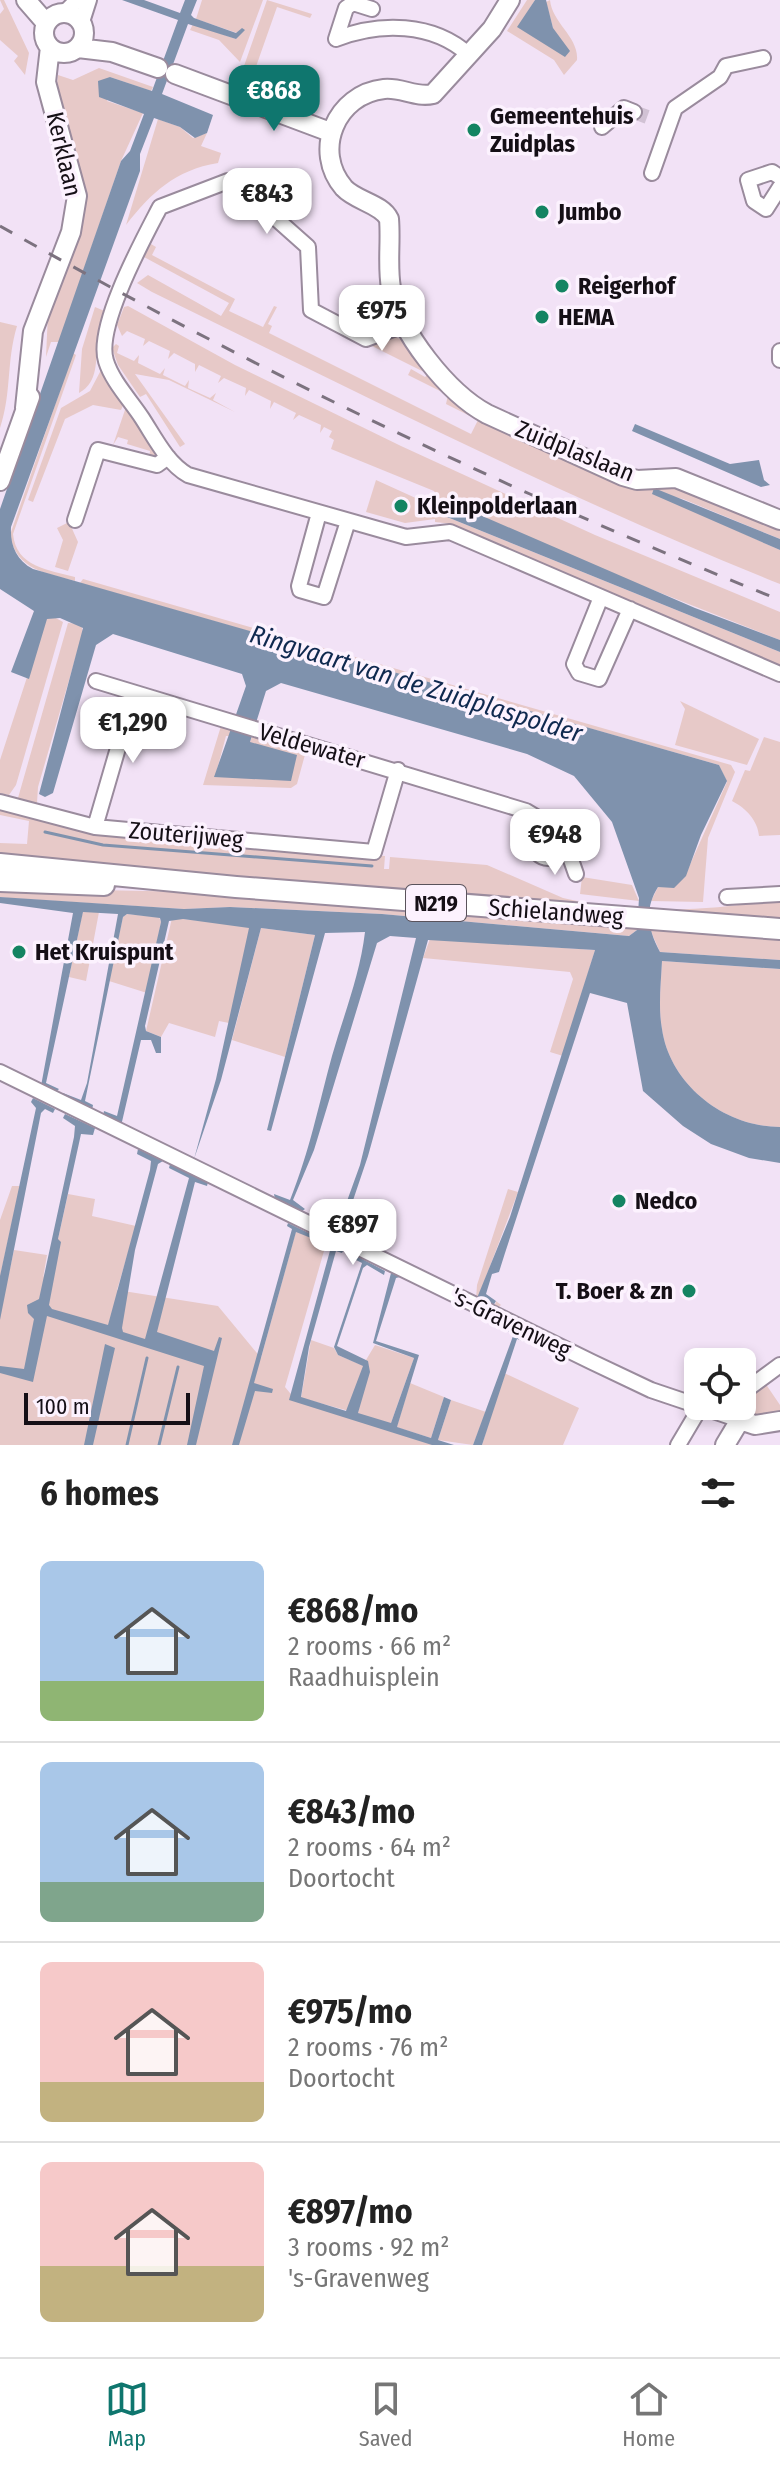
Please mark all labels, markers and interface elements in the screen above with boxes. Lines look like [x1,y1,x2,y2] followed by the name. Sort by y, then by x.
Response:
[227,65,321,133] pin: €868
[247,75,301,106] text: €868
[490,102,634,158] place label: Gemeentehuis Zuidplas
[41,109,87,199] street label: Kerklaan
[465,121,483,139] marker: Gemeentehuis Zuidplas
[220,168,314,236] pin: €843
[241,178,293,209] text: €843
[557,198,622,226] place label: Jumbo
[533,203,551,221] marker: Jumbo
[578,272,677,300] place label: Reigerhof
[553,277,571,295] marker: Reigerhof
[335,285,429,353] pin: €975
[357,295,407,326] text: €975
[558,303,615,331] place label: HEMA
[533,308,551,326] marker: HEMA
[512,415,638,487] street label: Zuidplaslaan
[417,492,577,520] place label: Kleinpolderlaan
[392,497,410,515] marker: Kleinpolderlaan
[246,619,587,750] water label: Ringvaart van de Zuidplaspolder
[68,697,198,765] pin: €1,290
[98,707,168,738] text: €1,290
[256,717,369,775] street label: Veldewater
[508,809,602,877] pin: €948
[128,816,245,854] street label: Zouterijweg
[528,819,582,850] text: €948
[406,885,466,921] road number: N219
[488,893,625,931] street label: Schielandweg
[35,938,174,966] place label: Het Kruispunt
[10,943,28,961] marker: Het Kruispunt
[635,1187,698,1215] place label: Nedco
[610,1192,628,1210] marker: Nedco
[306,1199,400,1267] pin: €897
[327,1209,379,1240] text: €897
[556,1277,673,1305] place label: T. Boer & zn
[446,1282,576,1364] street label: 's-Gravenweg
[680,1282,698,1300] marker: T. Boer & zn
[684,1348,756,1420] map controls
[684,1348,756,1420] button: locate
[24,1389,190,1425] scale bar
[36,1393,90,1420] text: 100 m
[696,1471,740,1515] icon: filters
[40,1473,159,1514] text: 6 homes
[288,1590,418,1631] text: €868/mo
[104,1593,200,1689] icon: home
[288,1631,451,1662] text: 2 rooms · 66 m²
[288,1662,440,1693] text: Raadhuisplein
[288,1791,415,1832] text: €843/mo
[104,1794,200,1890] icon: home
[288,1832,451,1863] text: 2 rooms · 64 m²
[288,1863,395,1894] text: Doortocht
[288,1991,412,2032] text: €975/mo
[104,1994,200,2090] icon: home
[288,2032,448,2063] text: 2 rooms · 76 m²
[288,2063,395,2094] text: Doortocht
[288,2191,413,2232] text: €897/mo
[104,2194,200,2290] icon: home
[288,2232,449,2263] text: 3 rooms · 92 m²
[288,2263,429,2294] text: 's-Gravenweg
[105,2377,149,2452] tab: Map
[359,2377,413,2452] tab: Saved
[622,2377,675,2452] tab: Home

